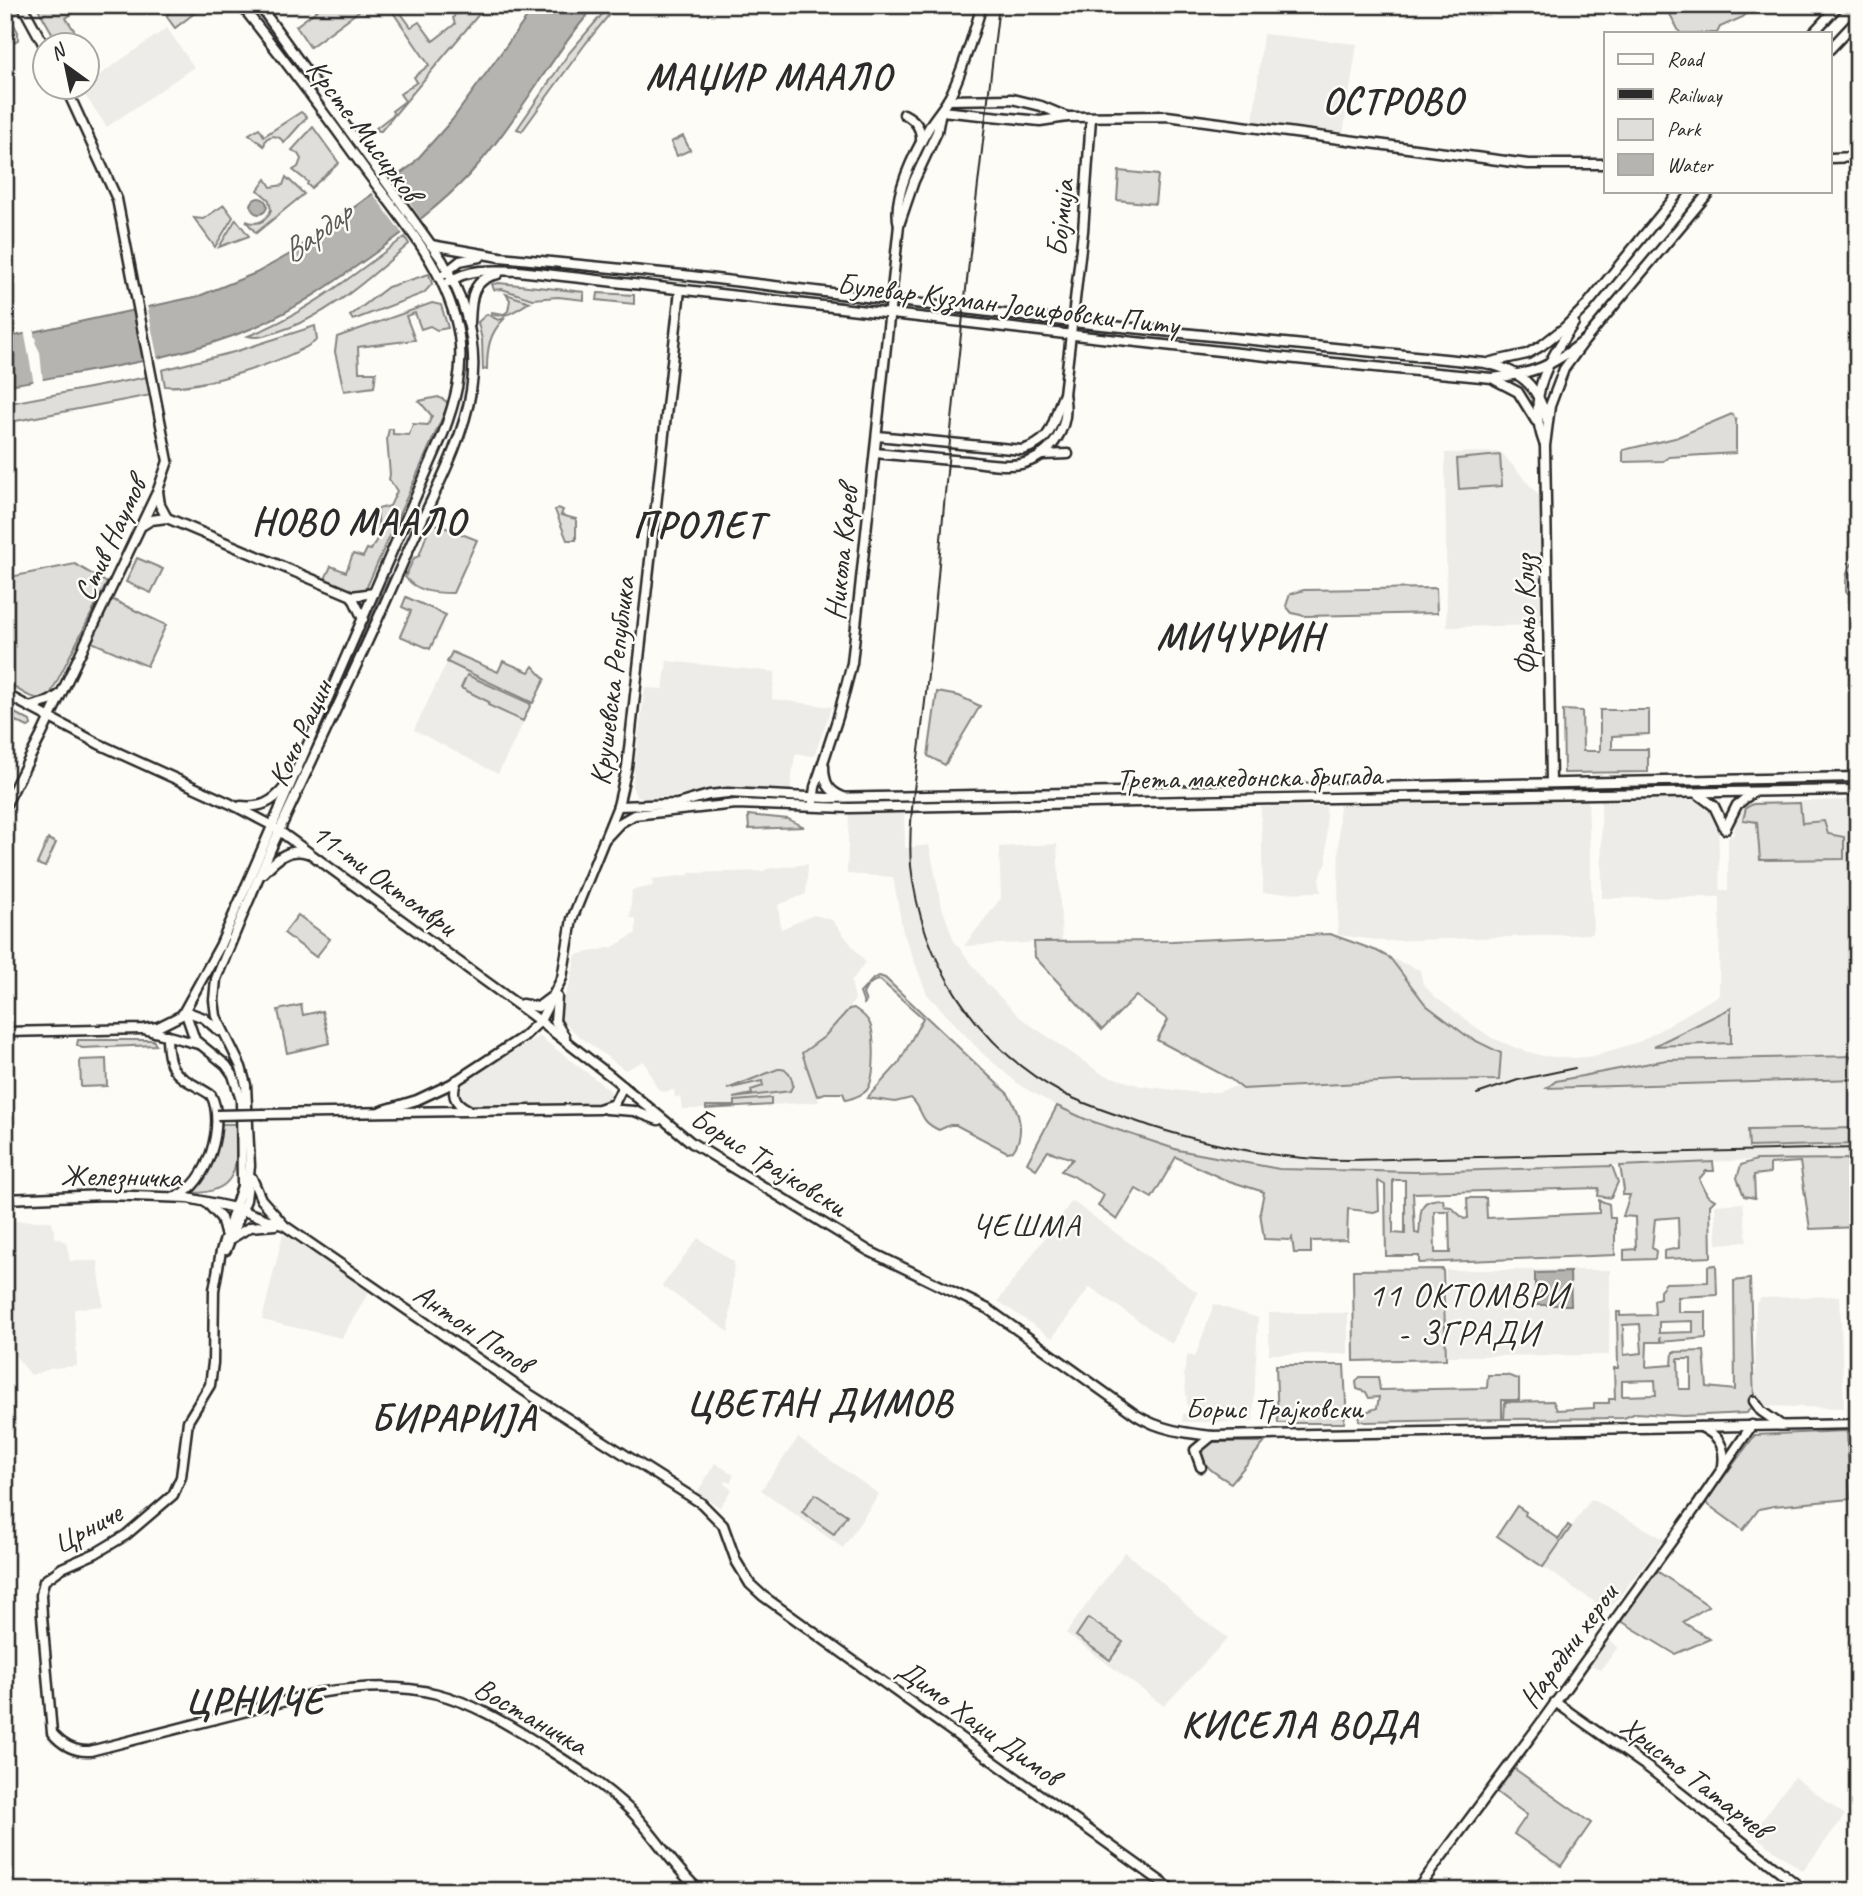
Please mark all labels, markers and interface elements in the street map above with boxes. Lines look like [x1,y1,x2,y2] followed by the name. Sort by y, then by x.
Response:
[32,32,102,102] north arrow
[1604,32,1832,192] legend
[46,38,71,66] text: N
[1667,46,1706,72] text: Road
[298,51,434,214] street label: Крсте Мисирков
[646,53,896,100] district label: МАЏИР МААЛО
[1322,77,1467,124] district label: ОСТРОВО
[1667,82,1723,108] text: Railway
[1667,116,1702,142] text: Park
[1667,152,1714,178] text: Water
[1037,176,1083,258] street label: Бојмија
[273,191,363,272] water label: Вардар
[835,264,1184,344] street label: Булевар Кузман Јосифовски Питу
[65,465,158,606] street label: Стив Наумов
[815,477,868,622] street label: Никола Карев
[252,498,470,545] district label: НОВО МААЛО
[633,501,771,548] district label: ПРОЛЕТ
[1505,551,1545,676] street label: Фрањо Клуз
[580,573,644,787] street label: Крушевска Република
[1157,613,1328,660] district label: МИЧУРИН
[259,671,342,792] street label: Кочо Рацин
[1116,756,1385,798] street label: Трета македонска бригада
[304,814,466,946] street label: 11-ти Октомври
[684,1099,856,1226] street label: Борис Трајковски
[60,1156,184,1196] street label: Железничка
[972,1205,1082,1246] district label: ЧЕШМА
[1369,1274,1572,1354] district label: 11 ОКТОМВРИ - ЗГРАДИ
[406,1275,544,1384] street label: Антон Попов
[686,1379,954,1426] district label: ЦВЕТАН ДИМОВ
[1185,1389,1364,1427] street label: Борис Трајковски
[371,1394,538,1441] district label: БИРАРИЈА
[46,1492,130,1562] street label: Црниче
[1510,1575,1627,1716] street label: Народни херои
[890,1650,1072,1797] street label: Димо Хаџи Димов
[468,1668,596,1765] street label: Востаничка
[185,1677,328,1724] district label: ЦРНИЧЕ
[1181,1701,1420,1748] district label: КИСЕЛА ВОДА
[1613,1707,1782,1851] street label: Христо Татарчев

